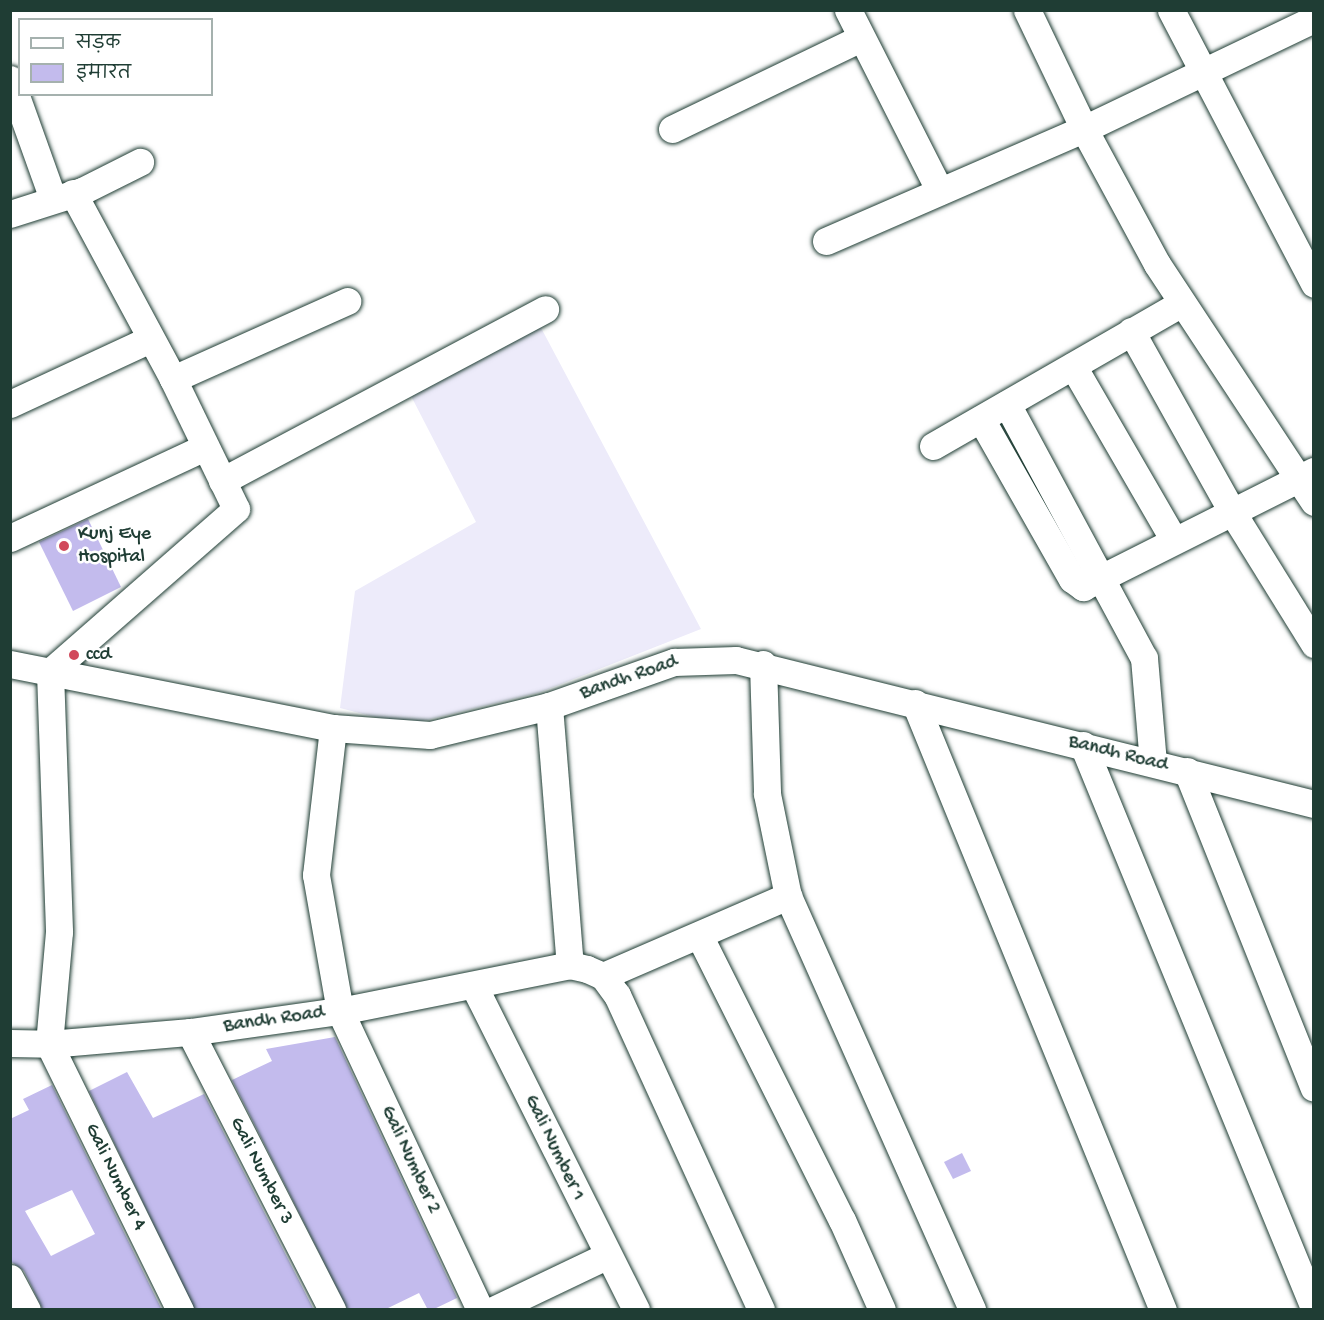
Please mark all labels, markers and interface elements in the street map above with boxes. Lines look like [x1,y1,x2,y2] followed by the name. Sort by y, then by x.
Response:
[18,18,213,96] legend
[76,34,120,55] text: सड़क
[76,64,131,85] text: इमारत
[78,522,151,569] place label: Kunj Eye Hospital
[55,537,73,555] marker: Kunj Eye Hospital
[86,643,111,667] place label: ccd
[67,648,81,662] marker: ccd
[577,650,681,706] street label: Bandh Road
[1066,730,1170,778] street label: Bandh Road
[222,1001,326,1039] street label: Bandh Road
[518,1091,590,1205] street label: Gali Number 1
[375,1102,445,1218] street label: Gali Number 2
[224,1113,298,1229] street label: Gali Number 3
[79,1120,151,1234] street label: Gali Number 4

